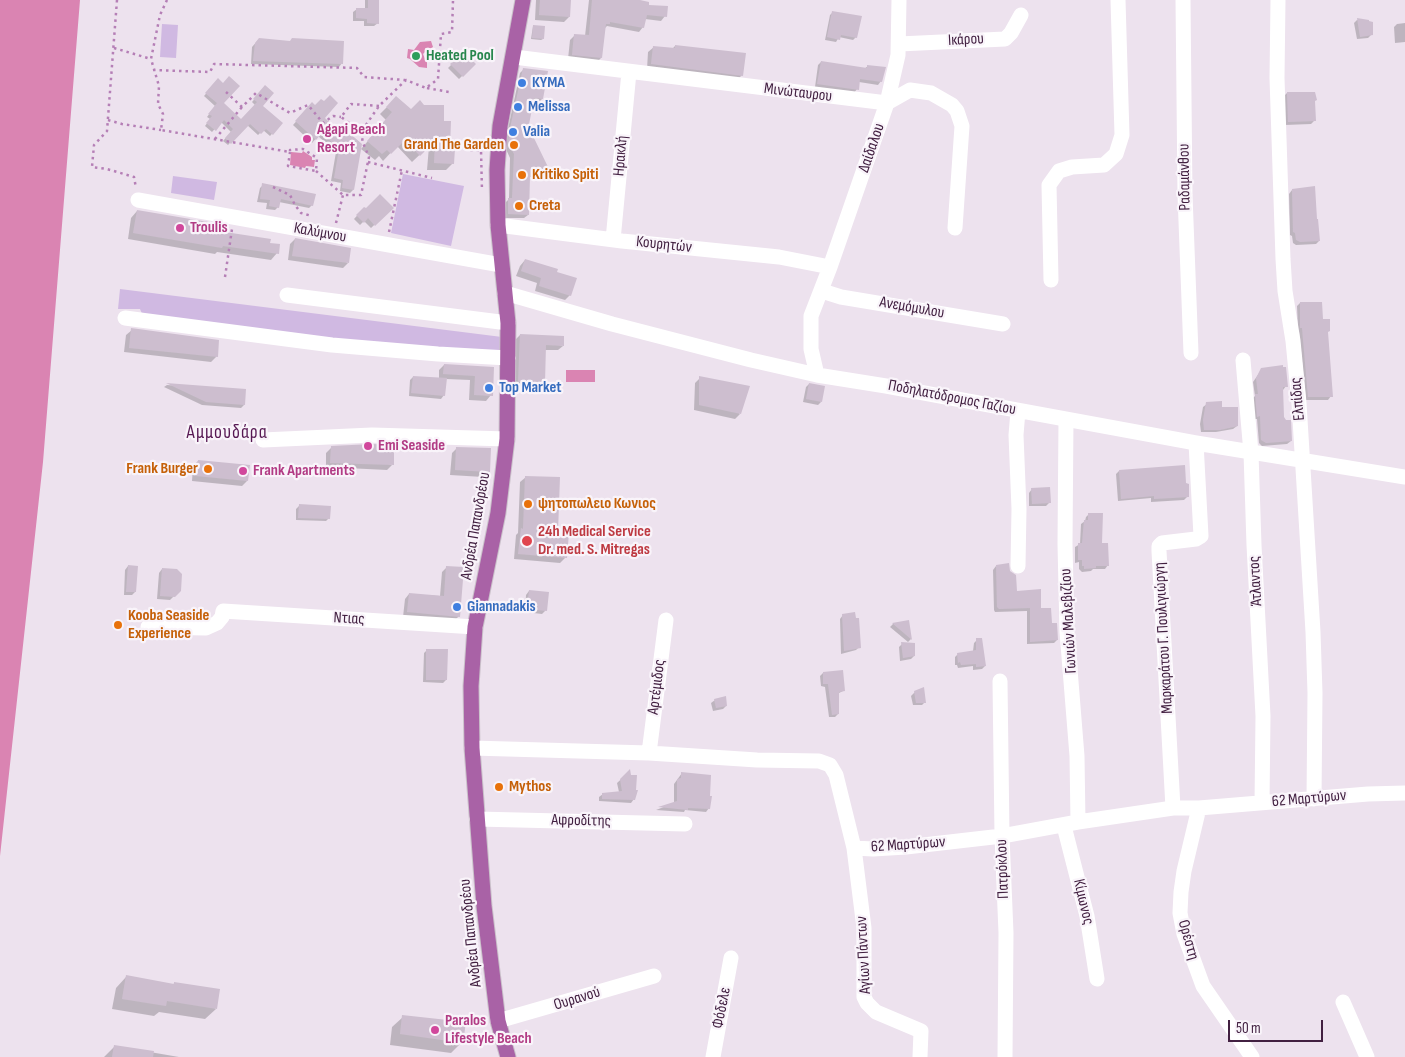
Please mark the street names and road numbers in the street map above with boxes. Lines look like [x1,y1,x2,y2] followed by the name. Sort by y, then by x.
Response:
[948,29,984,51] street label: Ικάρου
[763,79,833,107] street label: Μινώταυρου
[855,121,889,175] street label: Δαίδαλου
[610,135,632,177] street label: Ηρακλή
[1175,143,1195,211] street label: Ραδαμάνθου
[292,219,348,247] street label: Καλύμνου
[635,233,693,257] street label: Κουρητών
[878,293,946,323] street label: Ανεμόμυλου
[886,376,1018,420] street label: Ποδηλατόδρομος Γαζίου
[1287,377,1309,421] street label: Ελπίδας
[457,471,495,581] street label: Ανδρέα Παπανδρέου
[1245,555,1267,607] street label: Άτλαντος
[1150,562,1178,714] street label: Μαρκαράτου Γ. Πουλιγιώργη
[1057,568,1081,674] street label: Γωνιών Μαλεβιζίου
[333,609,365,629] street label: Ντιας
[644,658,670,716] street label: Αρτέμιδος
[1271,786,1347,812] street label: 62 Μαρτύρων
[551,811,611,831] street label: Αφροδίτης
[870,833,946,857] street label: 62 Μαρτύρων
[992,839,1014,899] street label: Πατρόκλου
[1068,877,1098,927] street label: Κίμωνος
[456,878,486,988] street label: Ανδρέα Παπανδρέου
[852,916,876,994] street label: Αγίων Πάντων
[1173,918,1203,962] street label: Ορέστη
[551,983,603,1015] street label: Ουρανού
[709,986,735,1030] street label: Φόδελε

